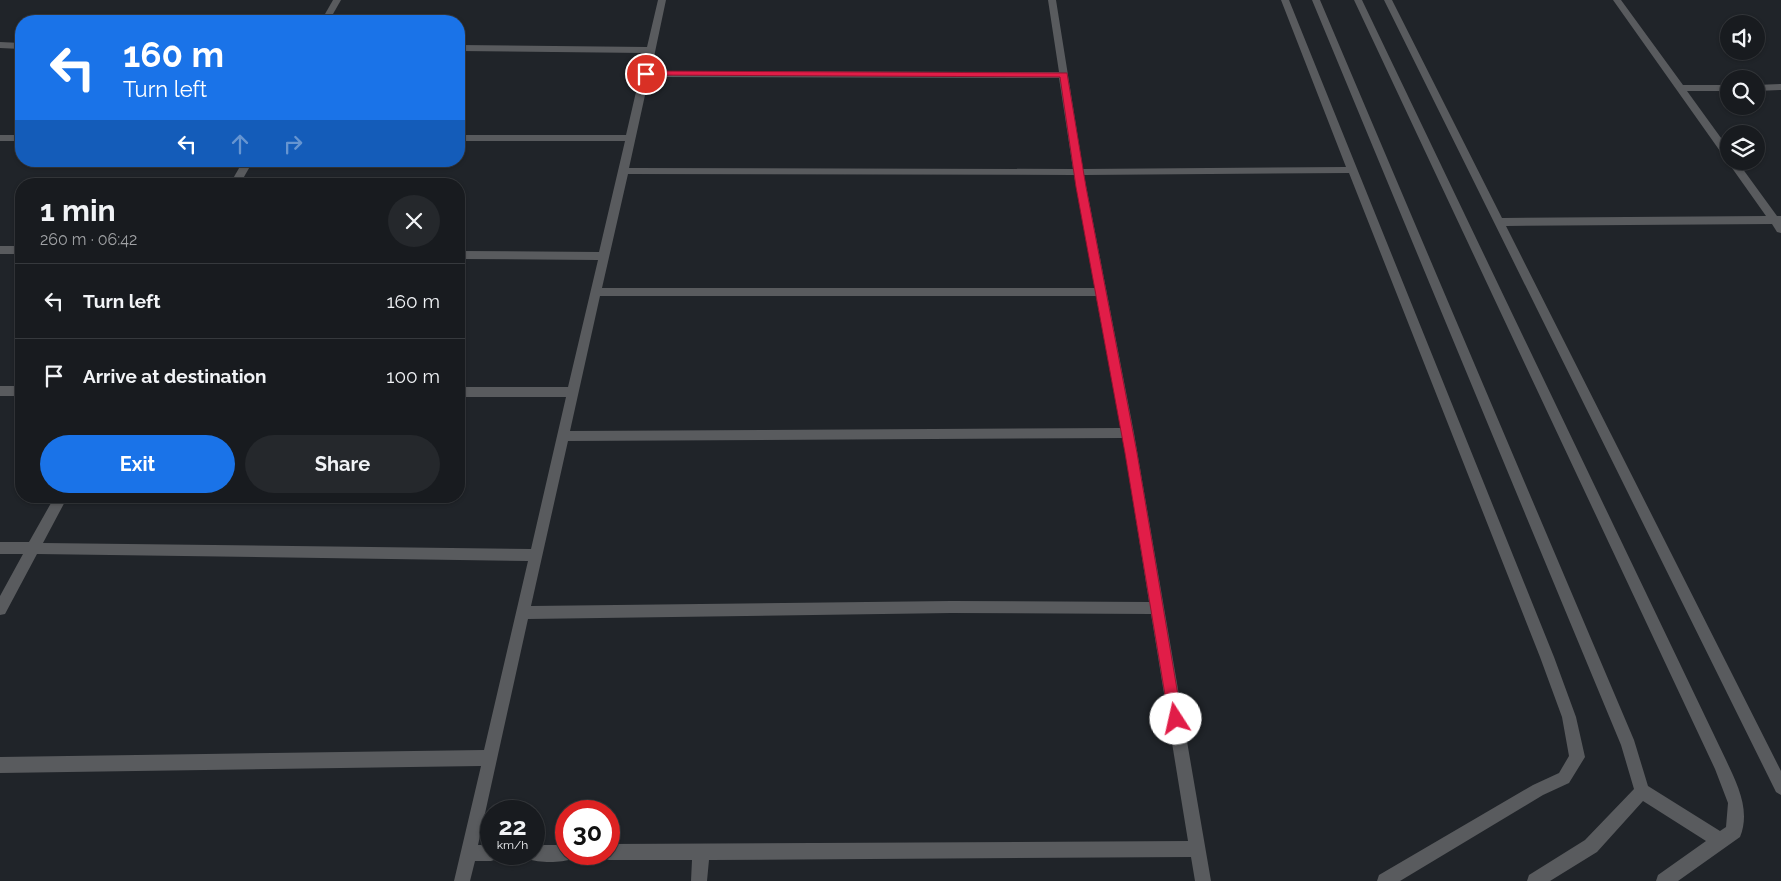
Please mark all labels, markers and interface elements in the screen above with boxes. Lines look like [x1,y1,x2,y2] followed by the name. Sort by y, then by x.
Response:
[1720,15,1765,170] map controls
[1720,15,1765,60] button: sound
[123,34,224,75] text: 160 m
[40,35,105,100] icon: left
[625,53,667,95] pin
[632,60,660,88] icon: arrive
[1720,70,1765,115] button: search
[123,76,207,102] text: Turn left
[1720,125,1765,170] button: layers
[173,130,201,158] icon: left
[226,130,254,158] icon: ahead
[279,130,307,158] icon: right
[40,193,116,228] text: 1 min
[388,195,440,247] button: close
[40,230,137,249] text: 260 m · 06:42
[40,287,68,315] icon: left
[83,290,160,312] text: Turn left
[386,290,440,312] text: 160 m
[40,362,68,390] icon: arrive
[83,365,267,387] text: Arrive at destination
[386,365,440,387] text: 100 m
[40,435,235,493] button: Exit
[245,435,440,493] button: Share
[1149,692,1201,744] position arrow
[555,800,620,865] speed limit sign: 30
[498,811,527,841] text: 22
[497,838,528,852] text: km/h

